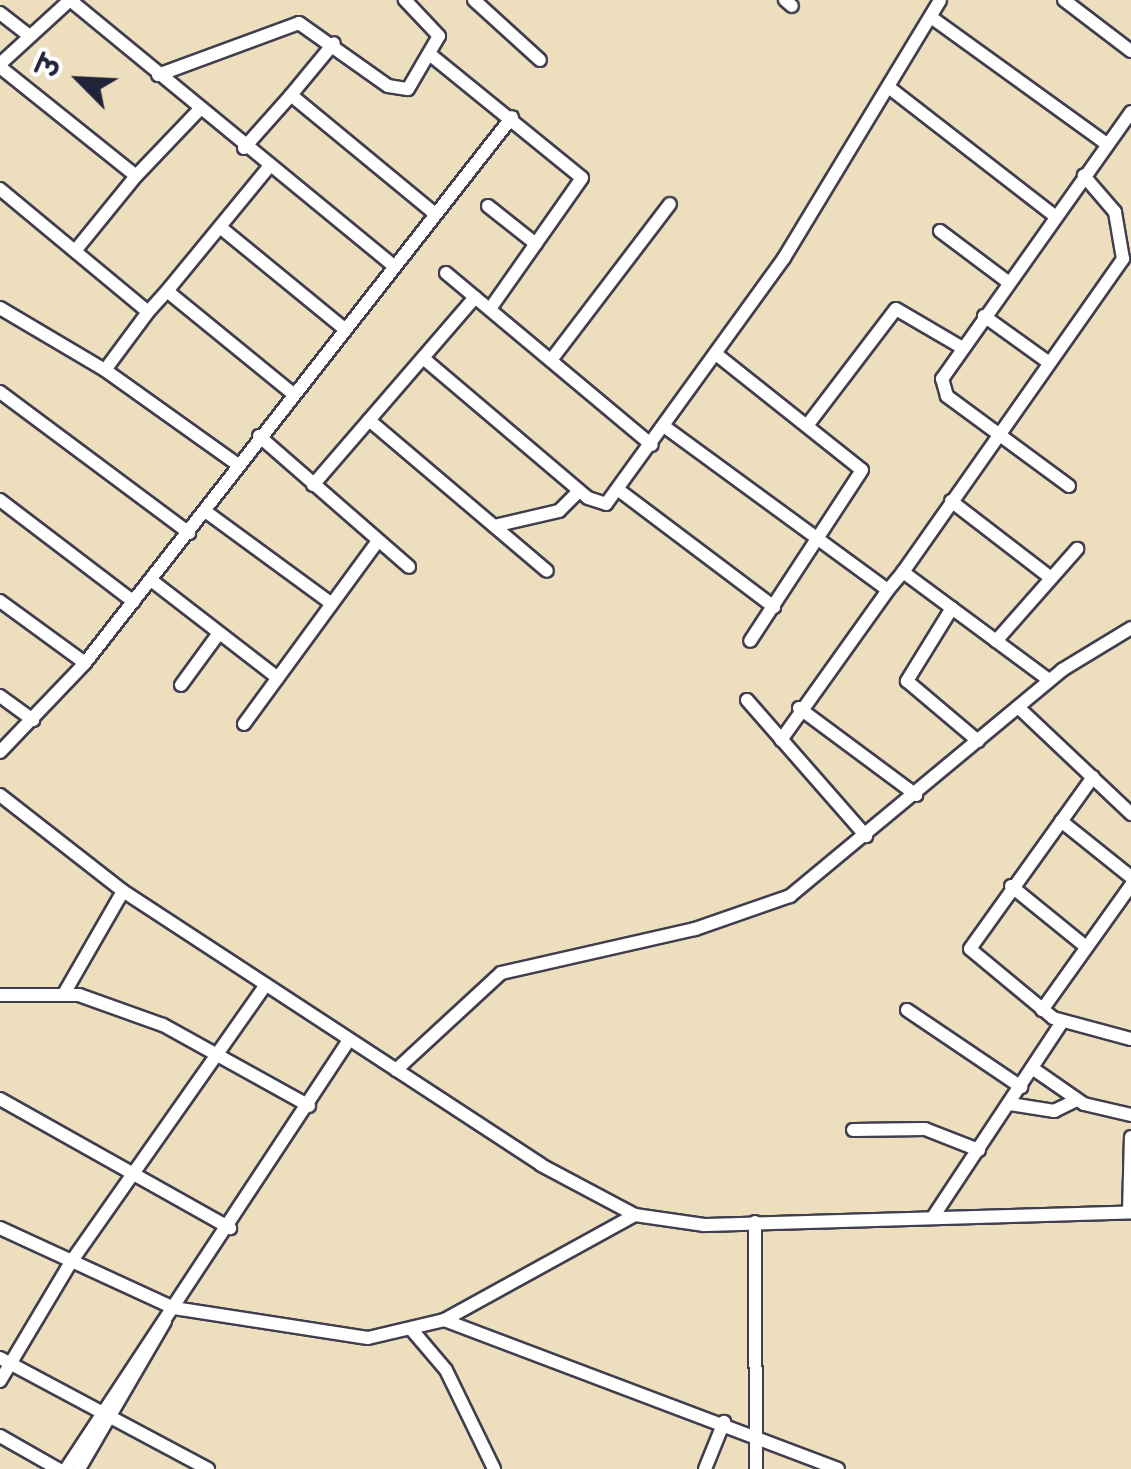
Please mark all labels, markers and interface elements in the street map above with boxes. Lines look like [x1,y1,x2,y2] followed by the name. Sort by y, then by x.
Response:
[30,30,130,130] north arrow
[30,51,75,84] text: उ

